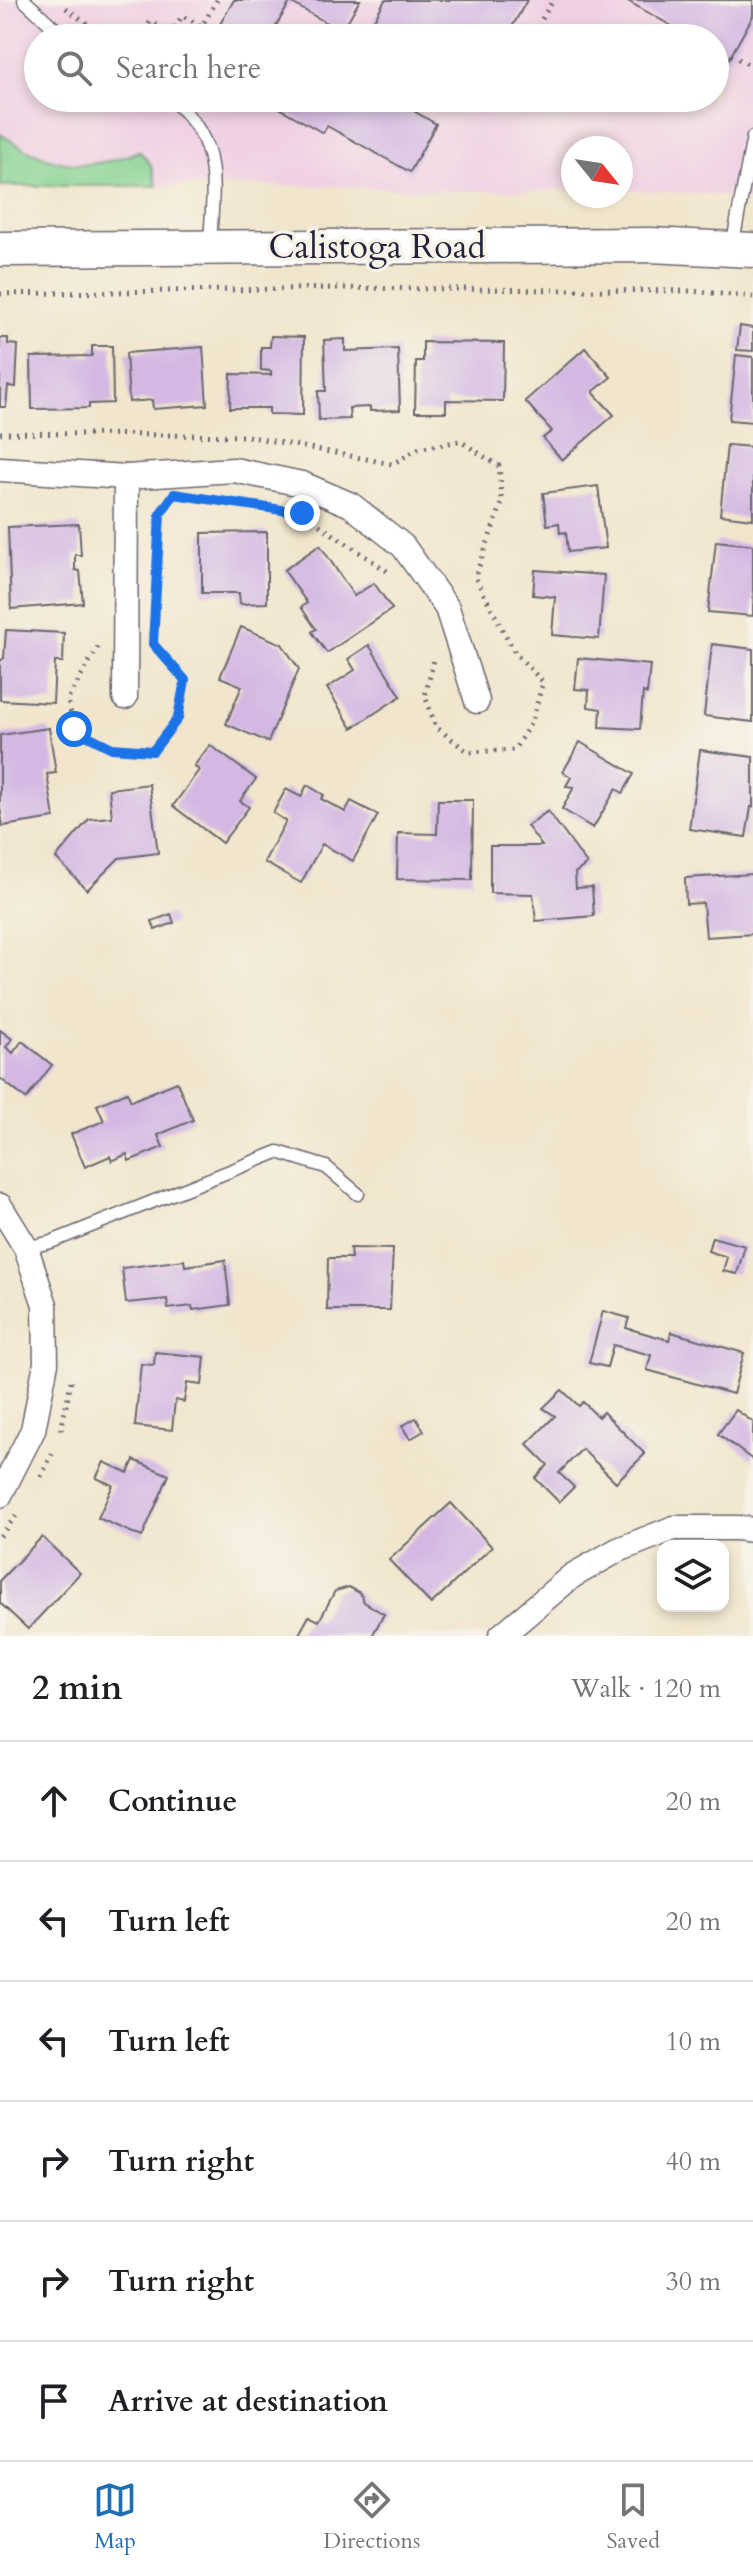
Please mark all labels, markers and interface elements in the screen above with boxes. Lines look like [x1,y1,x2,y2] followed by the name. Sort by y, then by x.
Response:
[24,24,729,112] search box
[52,46,96,90] icon: search
[116,48,261,89] text: Search here
[561,136,633,208] north arrow
[269,224,486,270] street label: Calistoga Road
[284,495,320,531] route end
[56,711,92,747] route start
[657,1540,729,1612] map controls
[657,1540,729,1612] button: layers
[32,1665,123,1711] text: 2 min
[571,1671,721,1706] text: Walk · 120 m
[32,1779,76,1823] icon: ahead
[108,1781,237,1822] text: Continue
[665,1784,721,1819] text: 20 m
[32,1899,76,1943] icon: left
[108,1901,230,1942] text: Turn left
[665,1904,721,1939] text: 20 m
[32,2019,76,2063] icon: left
[108,2021,230,2062] text: Turn left
[665,2024,721,2059] text: 10 m
[32,2139,76,2183] icon: right
[108,2141,254,2182] text: Turn right
[665,2144,721,2179] text: 40 m
[32,2259,76,2303] icon: right
[108,2261,254,2302] text: Turn right
[665,2264,721,2299] text: 30 m
[32,2379,76,2423] icon: arrive
[108,2381,388,2422] text: Arrive at destination
[93,2478,137,2556] tab: Map
[323,2478,420,2556] tab: Directions
[607,2478,660,2556] tab: Saved

